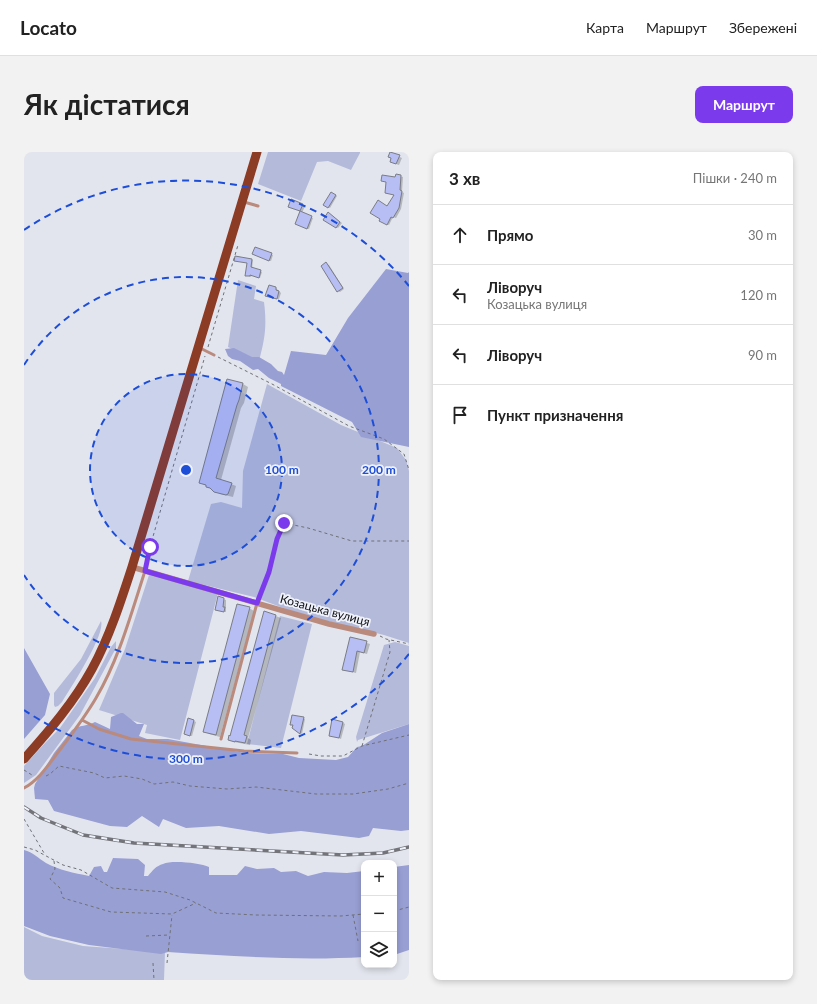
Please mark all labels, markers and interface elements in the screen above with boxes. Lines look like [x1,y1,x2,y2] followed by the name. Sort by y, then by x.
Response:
[20,16,77,39] text: Locato
[586,19,624,36] text: Карта
[646,19,707,36] text: Маршрут
[729,19,797,36] text: Збережені
[695,86,793,123] button: Маршрут
[24,87,190,121] text: Як дістатися
[449,168,480,189] text: 3 хв
[693,170,777,186] text: Пішки · 240 m
[449,224,471,246] icon: ahead
[487,226,533,244] text: Прямо
[748,227,777,243] text: 30 m
[487,278,542,296] text: Ліворуч
[449,284,471,306] icon: left
[740,287,777,303] text: 120 m
[487,296,587,312] text: Козацька вулиця
[449,344,471,366] icon: left
[487,346,542,364] text: Ліворуч
[748,347,777,363] text: 90 m
[449,404,471,426] icon: arrive
[487,406,623,424] text: Пункт призначення
[265,462,299,477] text: 100 m
[362,462,396,477] text: 200 m
[179,463,193,477] centre of rings
[275,514,293,532] route end
[141,538,159,556] route start
[278,591,372,629] street label: Козацька вулиця
[169,751,203,766] text: 300 m
[361,860,397,968] map controls
[361,860,397,896] button: +
[361,896,397,932] button: −
[361,932,397,968] button: layers

